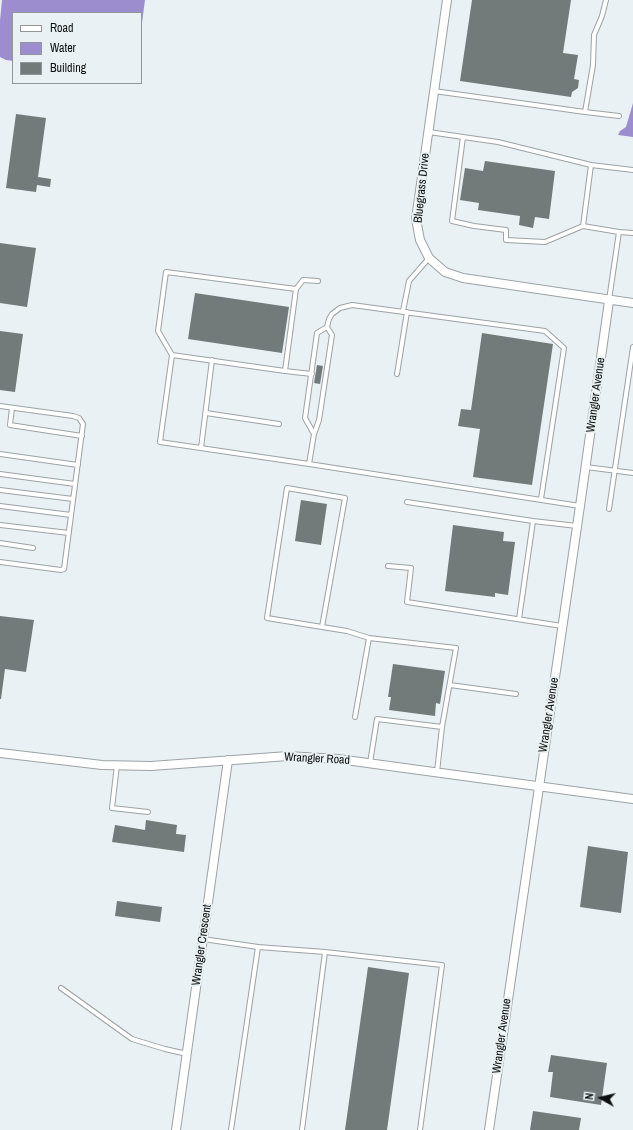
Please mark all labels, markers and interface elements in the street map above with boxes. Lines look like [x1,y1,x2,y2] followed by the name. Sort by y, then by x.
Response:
[12,12,142,84] legend
[50,20,74,36] text: Road
[50,40,76,56] text: Water
[50,60,86,76] text: Building
[411,152,433,224] street label: Bluegrass Drive
[584,357,608,433] street label: Wrangler Avenue
[536,676,562,754] street label: Wrangler Avenue
[284,750,350,768] street label: Wrangler Road
[189,903,215,987] street label: Wrangler Crescent
[490,998,514,1074] street label: Wrangler Avenue
[581,1078,621,1118] north arrow
[582,1092,597,1101] text: N

